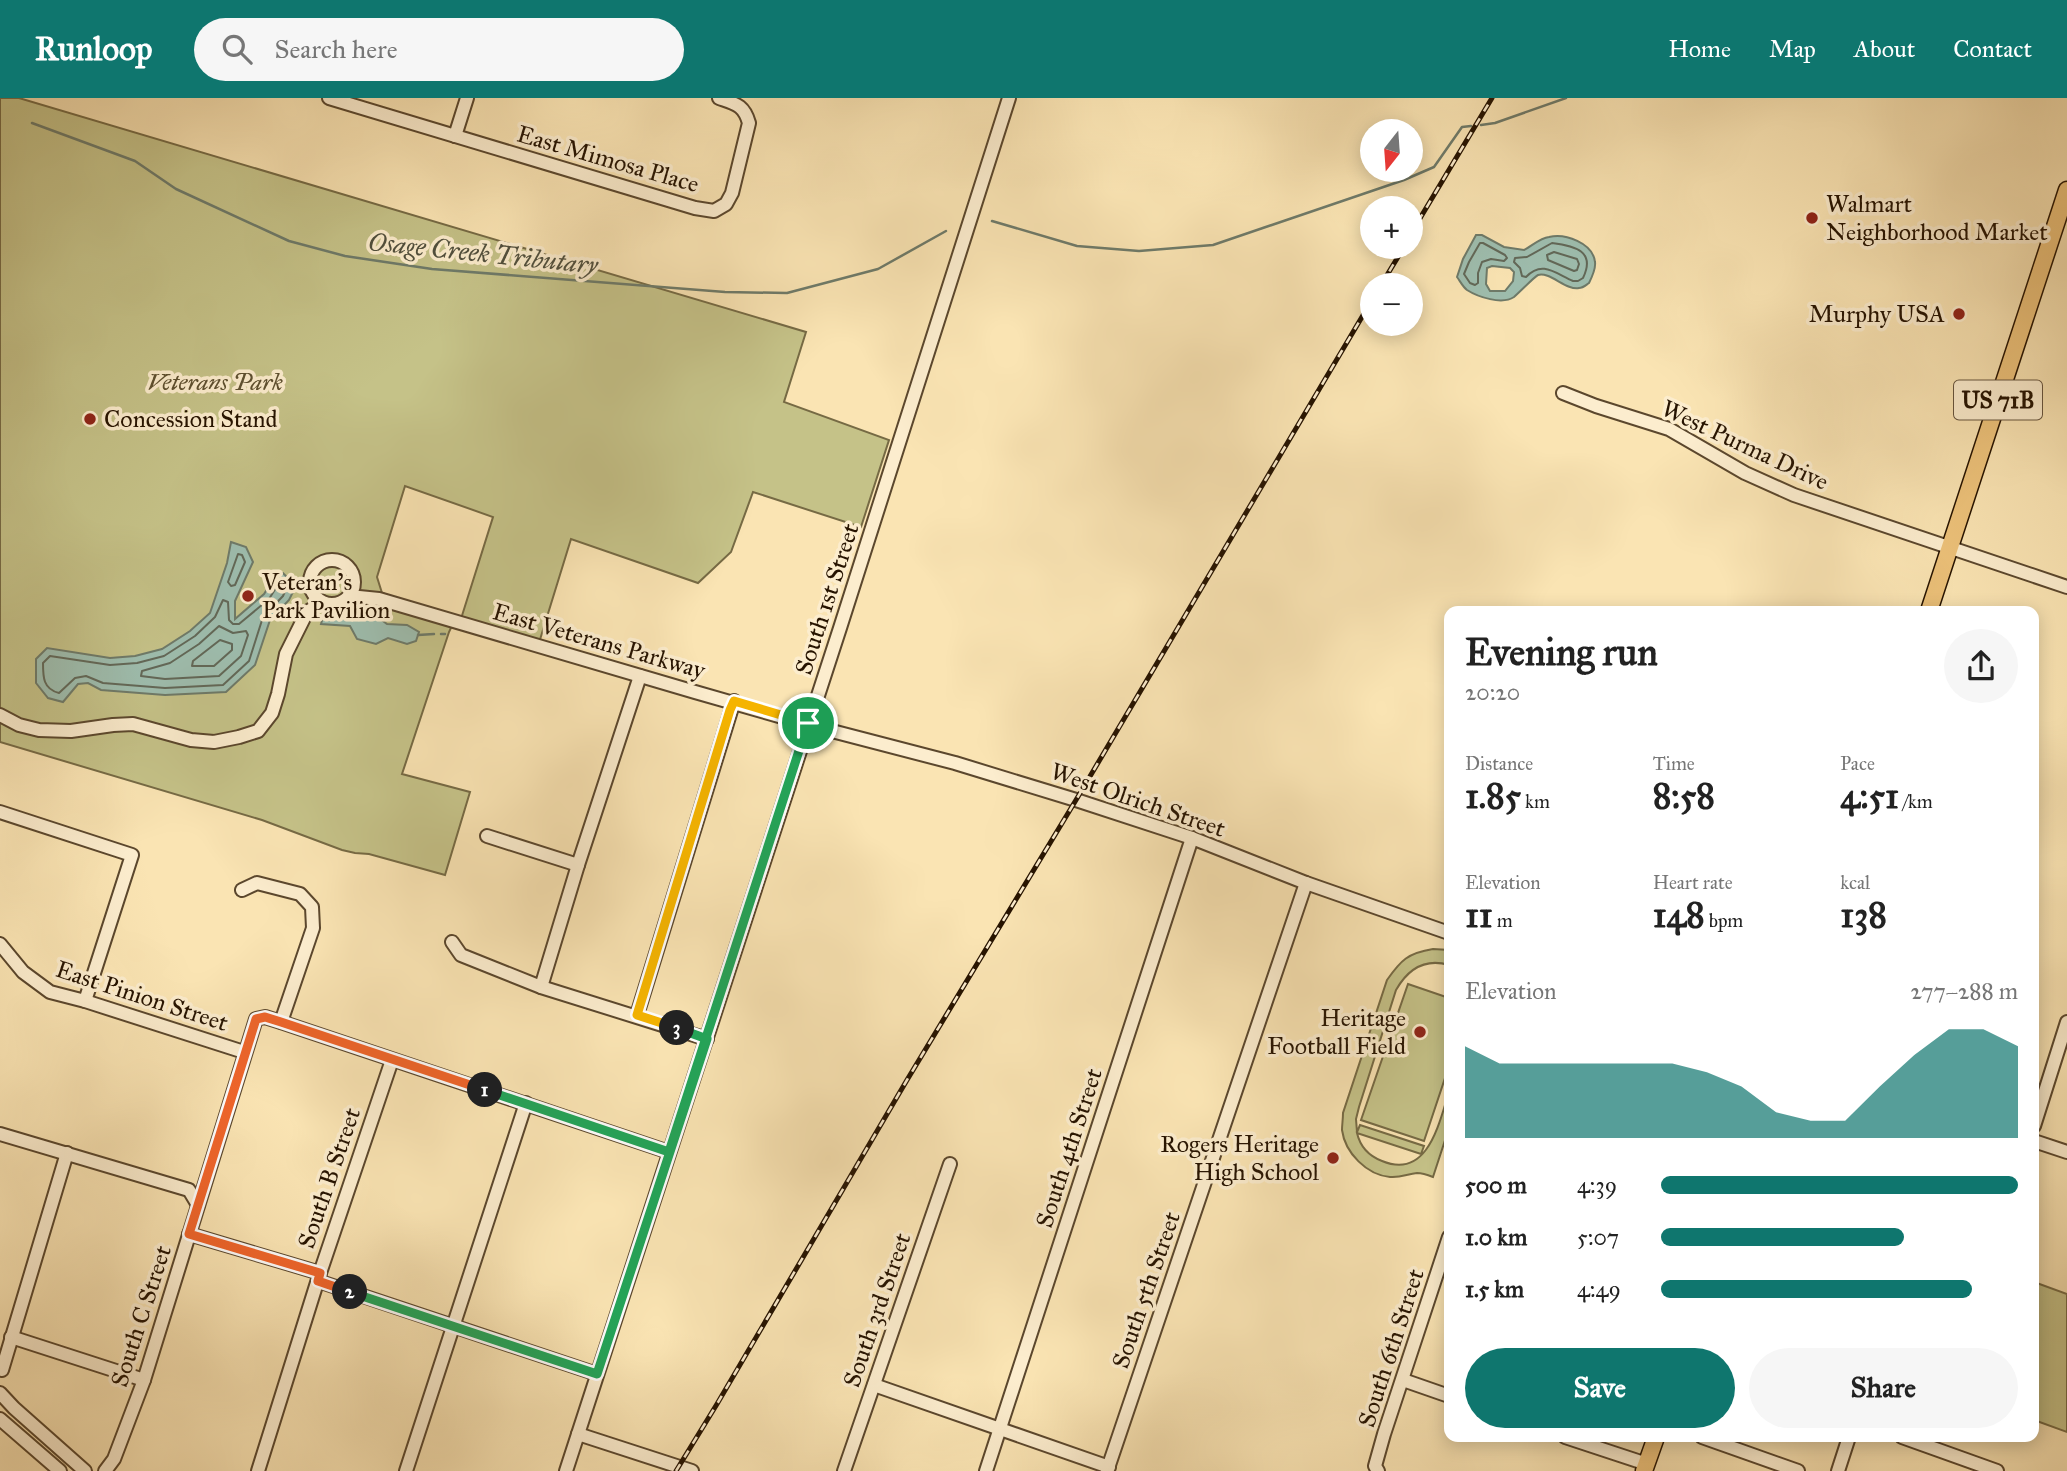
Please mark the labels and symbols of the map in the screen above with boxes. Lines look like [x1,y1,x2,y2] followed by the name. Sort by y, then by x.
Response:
[514,119,702,199] street label: East Mimosa Place
[1360,119,1423,182] north arrow
[1826,189,2048,247] place label: Walmart Neighborhood Market
[1804,210,1820,226] marker: Walmart Neighborhood Market
[367,225,601,281] water label: Osage Creek Tributary
[1809,299,1945,329] place label: Murphy USA
[1951,306,1967,322] marker: Murphy USA
[147,367,283,397] park label: Veterans Park
[1954,380,2042,420] road number: US 71B
[1657,393,1833,497] street label: West Purma Drive
[104,404,278,434] place label: Concession Stand
[82,411,98,427] marker: Concession Stand
[788,519,866,678] street label: South 1st Street
[261,567,390,625] place label: Veteran's Park Pavilion
[240,588,256,604] marker: Veteran's Park Pavilion
[489,596,709,686] street label: East Veterans Parkway
[778,693,838,753] pin
[1047,756,1230,844] street label: West Olrich Street
[52,954,233,1038] street label: East Pinion Street
[1267,1003,1406,1061] place label: Heritage Football Field
[660,1010,694,1046] pin: 3
[1412,1024,1428,1040] marker: Heritage Football Field
[1029,1064,1109,1232] street label: South 4th Street
[468,1072,503,1108] pin: 1
[291,1103,367,1252] street label: South B Street
[1160,1129,1320,1187] place label: Rogers Heritage High School
[1325,1150,1341,1166] marker: Rogers Heritage High School
[1105,1207,1187,1372] street label: South 5th Street
[837,1228,918,1391] street label: South 3rd Street
[104,1241,178,1391] street label: South C Street
[1351,1265,1431,1431] street label: South 6th Street
[332,1274,368,1310] pin: 2

